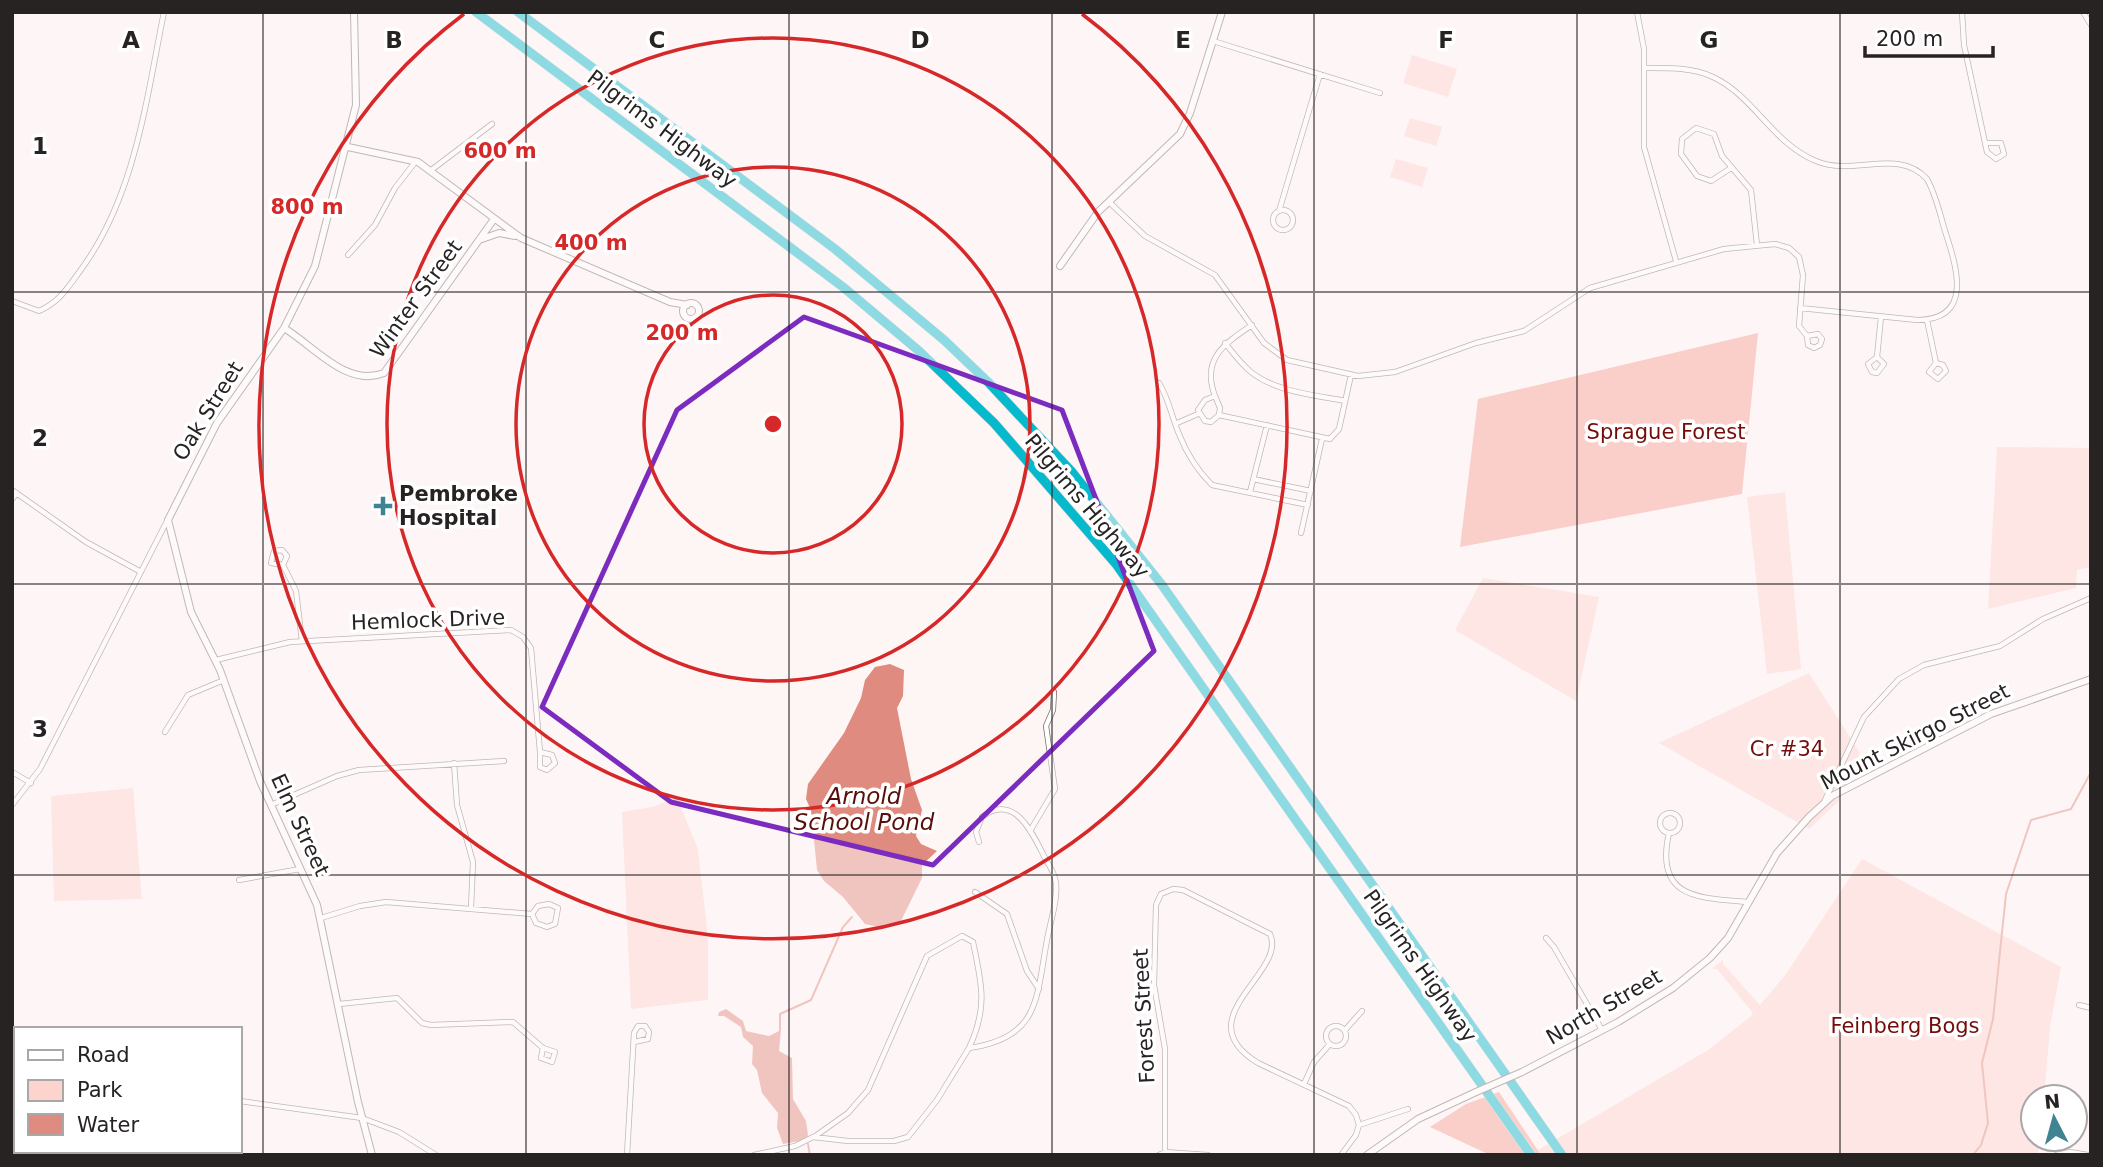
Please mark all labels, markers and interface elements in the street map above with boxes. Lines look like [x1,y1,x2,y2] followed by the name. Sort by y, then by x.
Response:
[1865,14,1993,58] scale bar
[122,27,140,53] text: A
[385,27,403,53] text: B
[649,27,665,53] text: C
[910,27,930,53] text: D
[1175,27,1191,53] text: E
[1438,27,1454,53] text: F
[1700,27,1718,53] text: G
[1876,27,1943,51] text: 200 m
[583,65,741,193] street label: Pilgrims Highway
[32,133,48,159] text: 1
[463,139,537,163] text: 600 m
[270,195,344,219] text: 800 m
[554,231,628,255] text: 400 m
[365,235,467,363] street label: Winter Street
[645,321,719,345] text: 200 m
[168,357,248,465] street label: Oak Street
[761,412,785,436] centre of rings
[1587,420,1745,444] park label: Sprague Forest
[32,425,48,451] text: 2
[1020,429,1154,583] street label: Pilgrims Highway
[399,482,518,530] place label: Pembroke Hospital
[373,496,393,516] marker: Pembroke Hospital
[351,605,505,635] street label: Hemlock Drive
[1817,679,2013,795] street label: Mount Skirgo Street
[32,716,48,742] text: 3
[1750,737,1824,761] park label: Cr #34
[266,770,334,880] street label: Elm Street
[794,783,935,835] water label: Arnold School Pond
[1358,885,1482,1047] street label: Pilgrims Highway
[1128,948,1160,1084] street label: Forest Street
[1542,964,1666,1050] street label: North Street
[1830,1014,1980,1038] park label: Feinberg Bogs
[14,1027,242,1153] legend
[77,1043,130,1067] text: Road
[77,1078,123,1102] text: Park
[2019,1083,2089,1153] north arrow
[2043,1089,2061,1113] text: N
[77,1113,139,1137] text: Water

